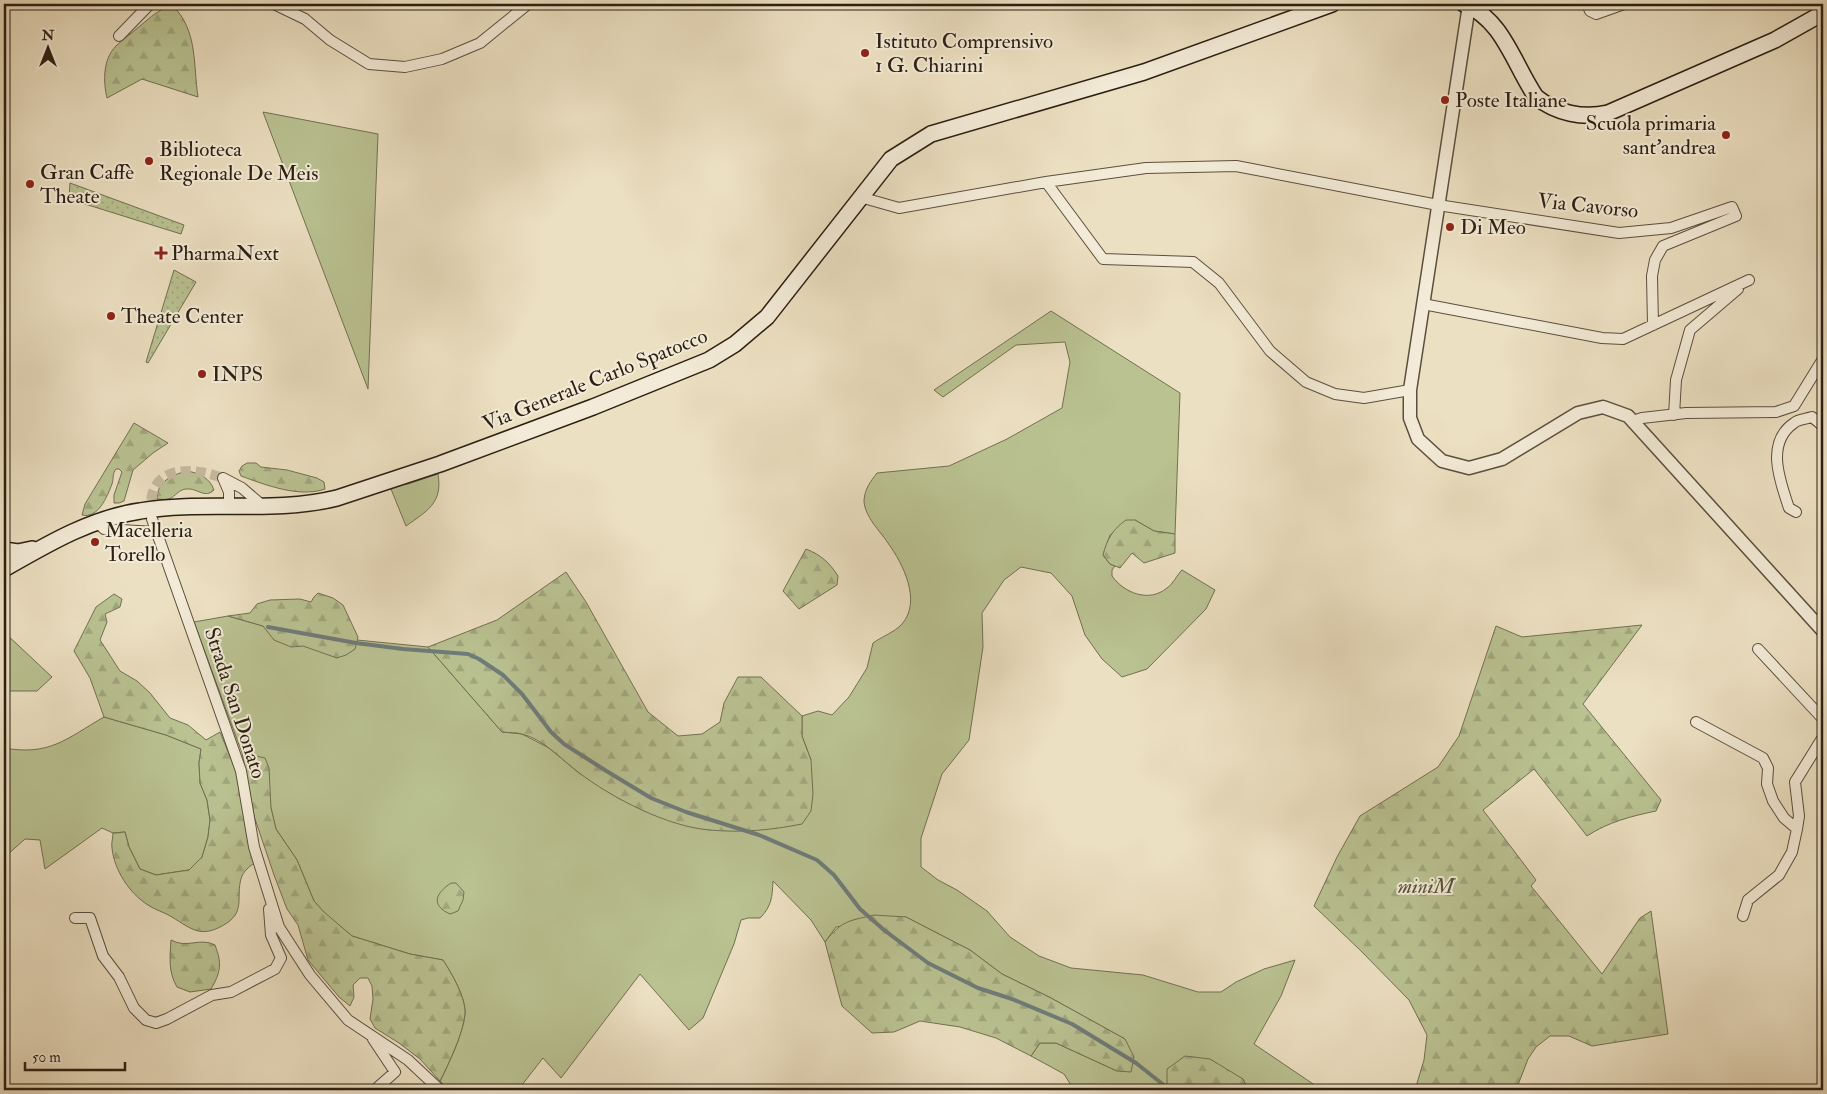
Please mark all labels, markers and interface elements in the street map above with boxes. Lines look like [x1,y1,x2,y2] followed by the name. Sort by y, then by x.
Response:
[22,22,72,72] north arrow
[41,27,55,44] text: N
[875,28,1053,79] place label: Istituto Comprensivo 1 G. Chiarini
[859,47,871,59] marker: Istituto Comprensivo 1 G. Chiarini
[1455,87,1567,114] place label: Poste Italiane
[1439,94,1451,106] marker: Poste Italiane
[1586,110,1716,161] place label: Scuola primaria sant'andrea
[1720,129,1732,141] marker: Scuola primaria sant'andrea
[159,136,318,187] place label: Biblioteca Regionale De Meis
[143,155,155,167] marker: Biblioteca Regionale De Meis
[40,159,134,210] place label: Gran Caffè Theate
[24,178,36,190] marker: Gran Caffè Theate
[1536,187,1640,225] street label: Via Cavorso
[1460,214,1526,241] place label: Di Meo
[1444,221,1456,233] marker: Di Meo
[171,240,279,267] place label: PharmaNext
[155,247,167,259] marker: PharmaNext
[121,303,243,330] place label: Theate Center
[105,310,117,322] marker: Theate Center
[478,322,712,438] street label: Via Generale Carlo Spatocco
[212,361,263,388] place label: INPS
[196,368,208,380] marker: INPS
[105,517,193,568] place label: Macelleria Torello
[89,536,101,548] marker: Macelleria Torello
[198,624,272,782] street label: Strada San Donato
[1398,873,1457,900] park label: miniM
[25,1039,125,1071] scale bar
[32,1048,61,1067] text: 50 m

